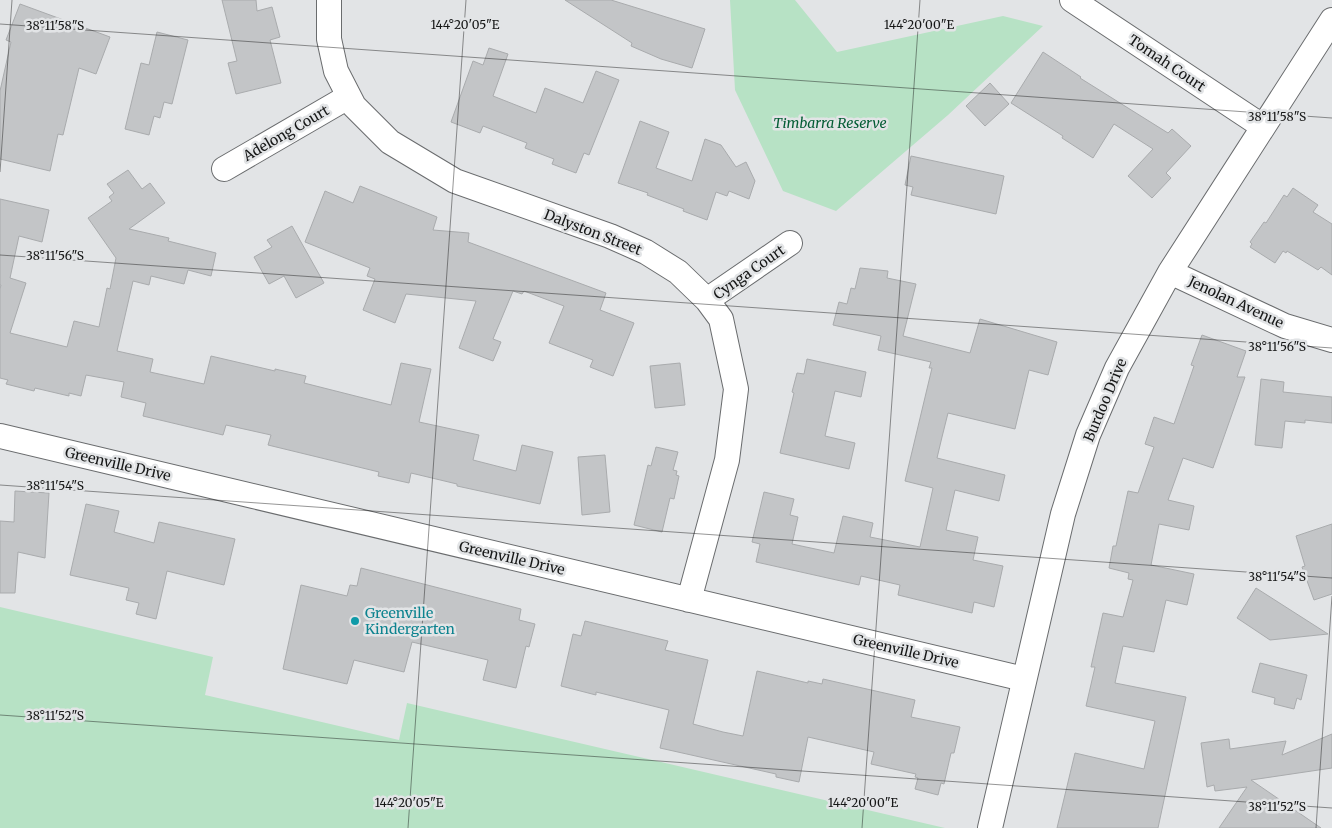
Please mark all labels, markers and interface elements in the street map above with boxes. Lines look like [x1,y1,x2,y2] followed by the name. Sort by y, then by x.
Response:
[431,17,500,32] text: 144°20'05"E
[884,17,954,32] text: 144°20'00"E
[26,18,84,33] text: 38°11'58"S
[1125,31,1209,96] street label: Tomah Court
[239,101,333,165] street label: Adelong Court
[1248,109,1306,124] text: 38°11'58"S
[773,114,887,132] park label: Timbarra Reserve
[542,205,645,259] street label: Dalyston Street
[710,240,789,303] street label: Cynga Court
[26,248,84,263] text: 38°11'56"S
[1185,272,1286,332] street label: Jenolan Avenue
[1248,339,1306,354] text: 38°11'56"S
[1079,356,1131,444] street label: Burdoo Drive
[63,443,173,485] street label: Greenville Drive
[26,478,84,493] text: 38°11'54"S
[457,537,567,579] street label: Greenville Drive
[1248,569,1306,584] text: 38°11'54"S
[365,604,455,638] place label: Greenville Kindergarten
[349,615,361,627] marker: Greenville Kindergarten
[851,630,961,672] street label: Greenville Drive
[26,708,84,723] text: 38°11'52"S
[375,795,444,810] text: 144°20'05"E
[828,795,898,810] text: 144°20'00"E
[1248,799,1306,814] text: 38°11'52"S

